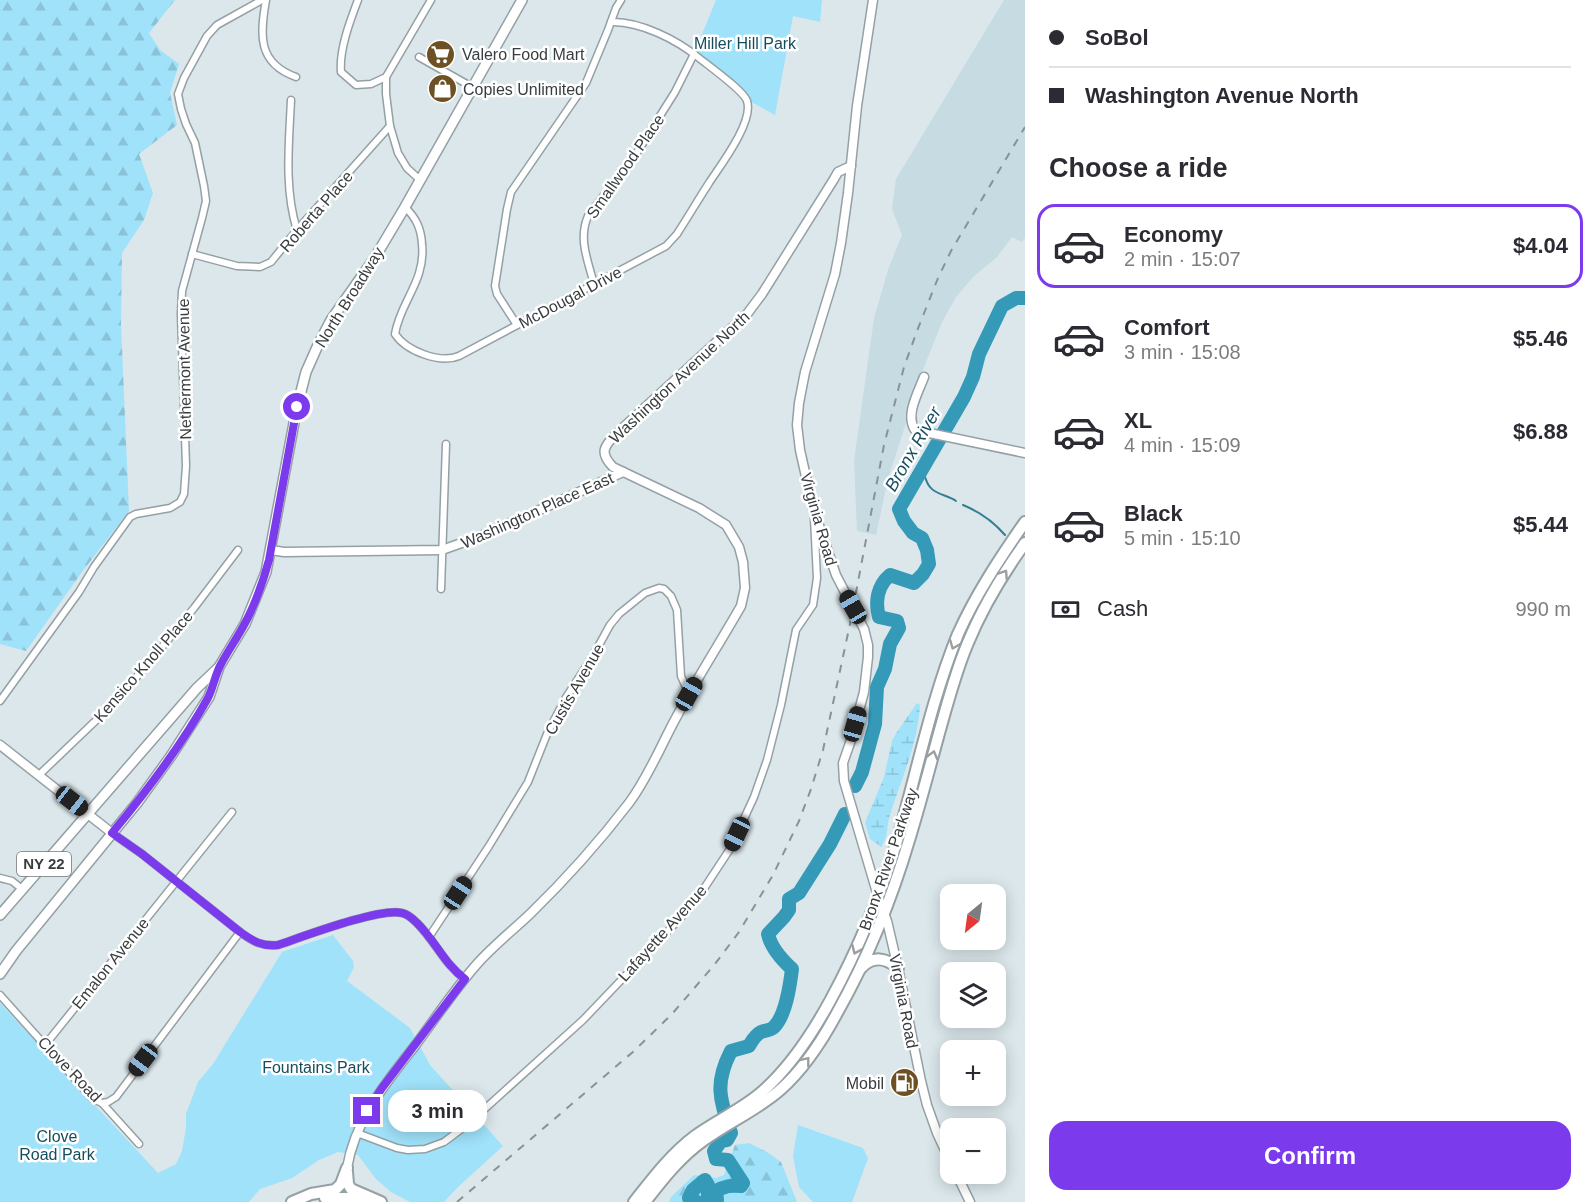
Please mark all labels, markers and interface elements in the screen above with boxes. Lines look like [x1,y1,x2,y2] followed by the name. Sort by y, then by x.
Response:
[1085,25,1149,50] text: SoBol
[694,35,797,52] park label: Miller Hill Park
[425,38,457,70] supermarket icon: Valero Food Mart
[462,46,585,63] place label: Valero Food Mart
[426,73,458,105] shop icon: Copies Unlimited
[463,81,584,98] place label: Copies Unlimited
[1085,83,1359,108] text: Washington Avenue North
[583,111,668,221] street label: Smallwood Place
[1049,153,1228,183] text: Choose a ride
[277,167,356,255] street label: Roberta Place
[1052,219,1106,273] icon: car
[1124,222,1223,247] text: Economy
[1513,233,1568,258] text: $4.04
[312,244,387,350] street label: North Broadway
[1124,248,1241,270] text: 2 min · 15:07
[516,263,625,332] street label: McDougal Drive
[175,298,194,440] street label: Nethermont Avenue
[606,308,753,447] street label: Washington Avenue North
[1052,312,1106,366] icon: car
[1124,315,1210,340] text: Comfort
[1513,326,1568,351] text: $5.46
[1124,341,1241,363] text: 3 min · 15:08
[283,393,310,420] route start
[881,402,946,495] water label: Bronx River
[1052,405,1106,459] icon: car
[1124,408,1152,433] text: XL
[1513,419,1568,444] text: $6.88
[1124,434,1241,456] text: 4 min · 15:09
[458,469,616,552] street label: Washington Place East
[797,471,840,568] street label: Virginia Road
[1052,498,1106,552] icon: car
[1124,501,1183,526] text: Black
[1513,512,1568,537] text: $5.44
[1124,527,1241,549] text: 5 min · 15:10
[996,570,1008,580] one-way arrow
[836,587,870,627] car
[1049,593,1082,626] icon: cash
[1097,596,1148,621] text: Cash
[1515,598,1571,620] text: 990 m
[91,607,196,725] street label: Kensico Knoll Place
[949,639,961,650] one-way arrow
[542,641,607,738] street label: Custis Avenue
[672,674,706,714] car
[841,704,869,744] car
[926,750,939,760] one-way arrow
[52,783,92,819] car
[856,786,921,933] street label: Bronx River Parkway
[721,814,753,854] car
[17,852,71,876] road number: NY 22
[441,873,475,913] car
[615,882,710,985] street label: Lafayette Avenue
[940,884,1006,950] north arrow
[940,884,1006,1184] map controls
[69,914,152,1012] street label: Emalon Avenue
[851,943,863,954] one-way arrow
[886,952,921,1050] street label: Virginia Road
[940,962,1006,1028] button: layers
[34,1033,105,1105] street label: Clove Road
[125,1040,161,1080] car
[940,1040,1006,1106] button: +
[798,1057,809,1068] one-way arrow
[262,1059,371,1076] park label: Fountains Park
[889,1067,921,1099] fuel station icon: Mobil
[846,1075,884,1092] place label: Mobil
[388,1090,487,1132] callout: 3 min
[353,1097,380,1124] route end
[411,1100,464,1122] text: 3 min
[940,1118,1006,1184] button: −
[1049,1121,1571,1190] button: Confirm
[19,1128,96,1163] park label: Clove Road Park

